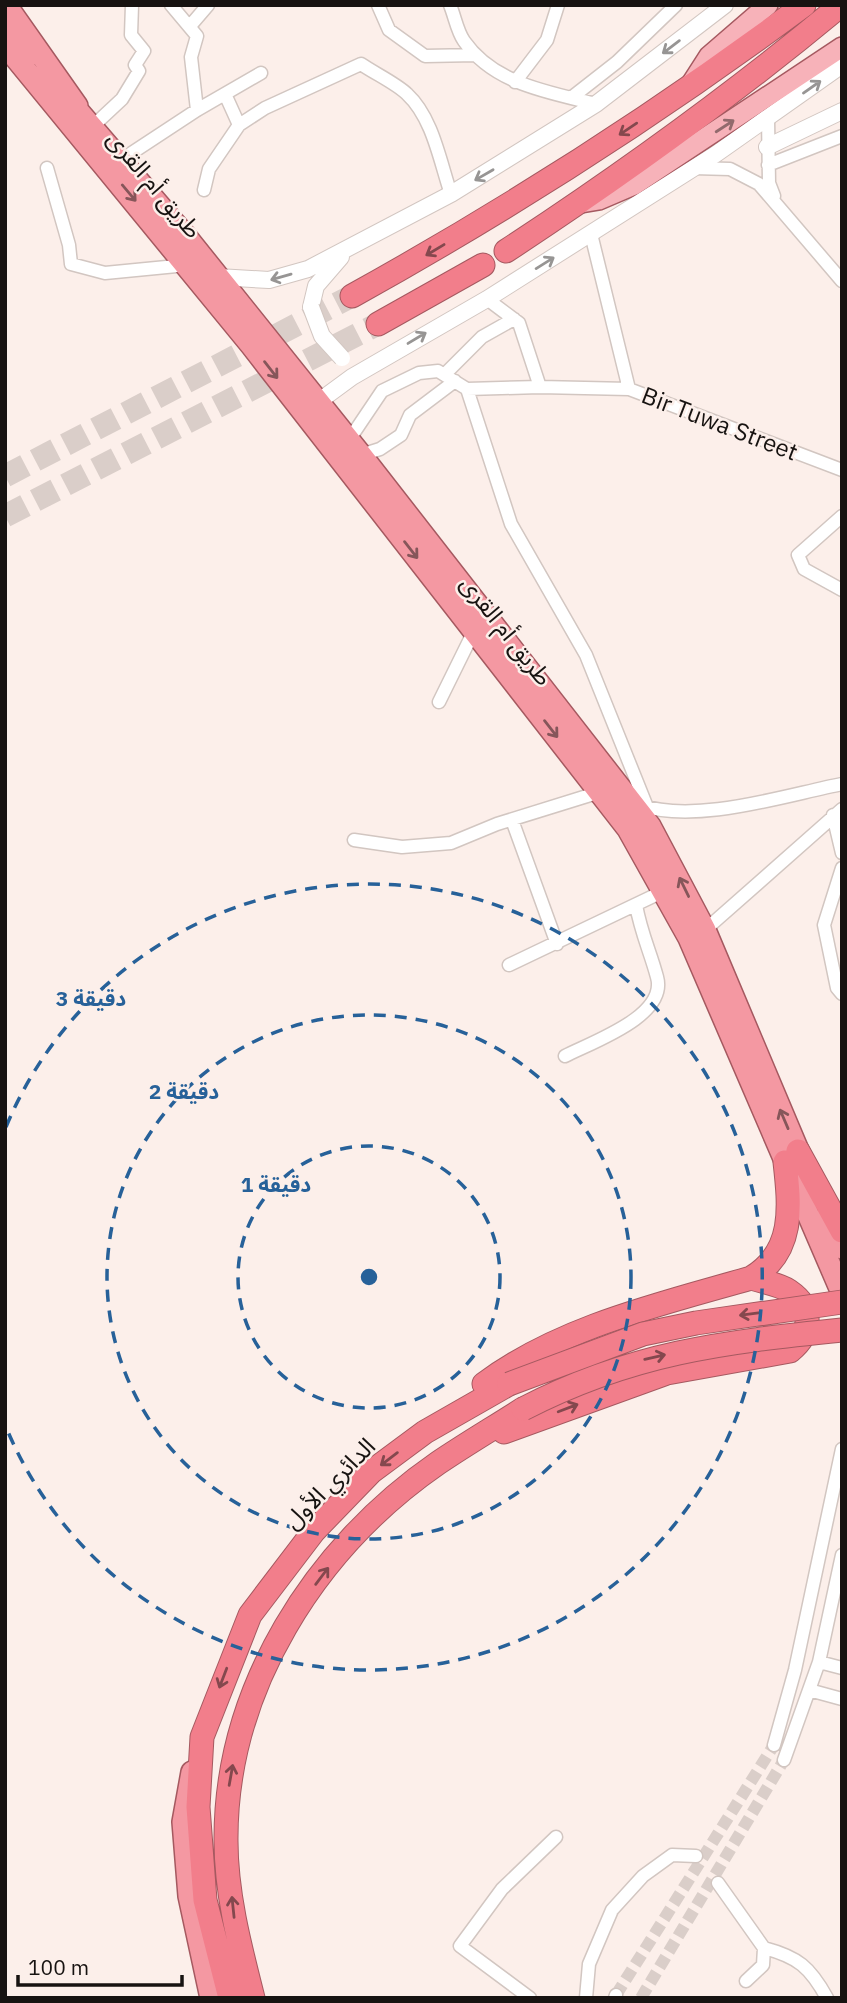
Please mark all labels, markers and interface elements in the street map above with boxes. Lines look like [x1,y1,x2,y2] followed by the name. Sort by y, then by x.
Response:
[662,39,681,54] one-way arrow
[802,79,821,94] one-way arrow
[715,118,734,133] one-way arrow
[619,122,638,136] one-way arrow
[98,123,210,247] street label: طريق أم القرى
[474,169,494,183] one-way arrow
[121,183,136,201] one-way arrow
[426,243,446,257] one-way arrow
[535,255,554,270] one-way arrow
[270,271,292,284] one-way arrow
[406,331,426,345] one-way arrow
[263,361,279,379] one-way arrow
[637,379,803,467] street label: Bir Tuwa Street
[403,540,419,558] one-way arrow
[451,568,560,694] street label: طريق أم القرى
[543,719,558,738] one-way arrow
[677,877,691,898] one-way arrow
[56,984,126,1012] text: 3 دقيقة
[149,1077,219,1105] text: 2 دقيقة
[777,1108,790,1130] one-way arrow
[241,1170,311,1198] text: 1 دقيقة
[357,1265,381,1289] centre of rings
[739,1308,762,1321] one-way arrow
[643,1350,666,1364] one-way arrow
[557,1401,579,1413] one-way arrow
[276,1430,384,1538] street label: الدائري الأول
[380,1452,399,1466] one-way arrow
[315,1567,329,1586] one-way arrow
[216,1666,229,1688] one-way arrow
[225,1764,238,1787] one-way arrow
[227,1897,240,1919] one-way arrow
[18,1944,182,1988] scale bar
[28,1953,89,1981] text: 100 m

